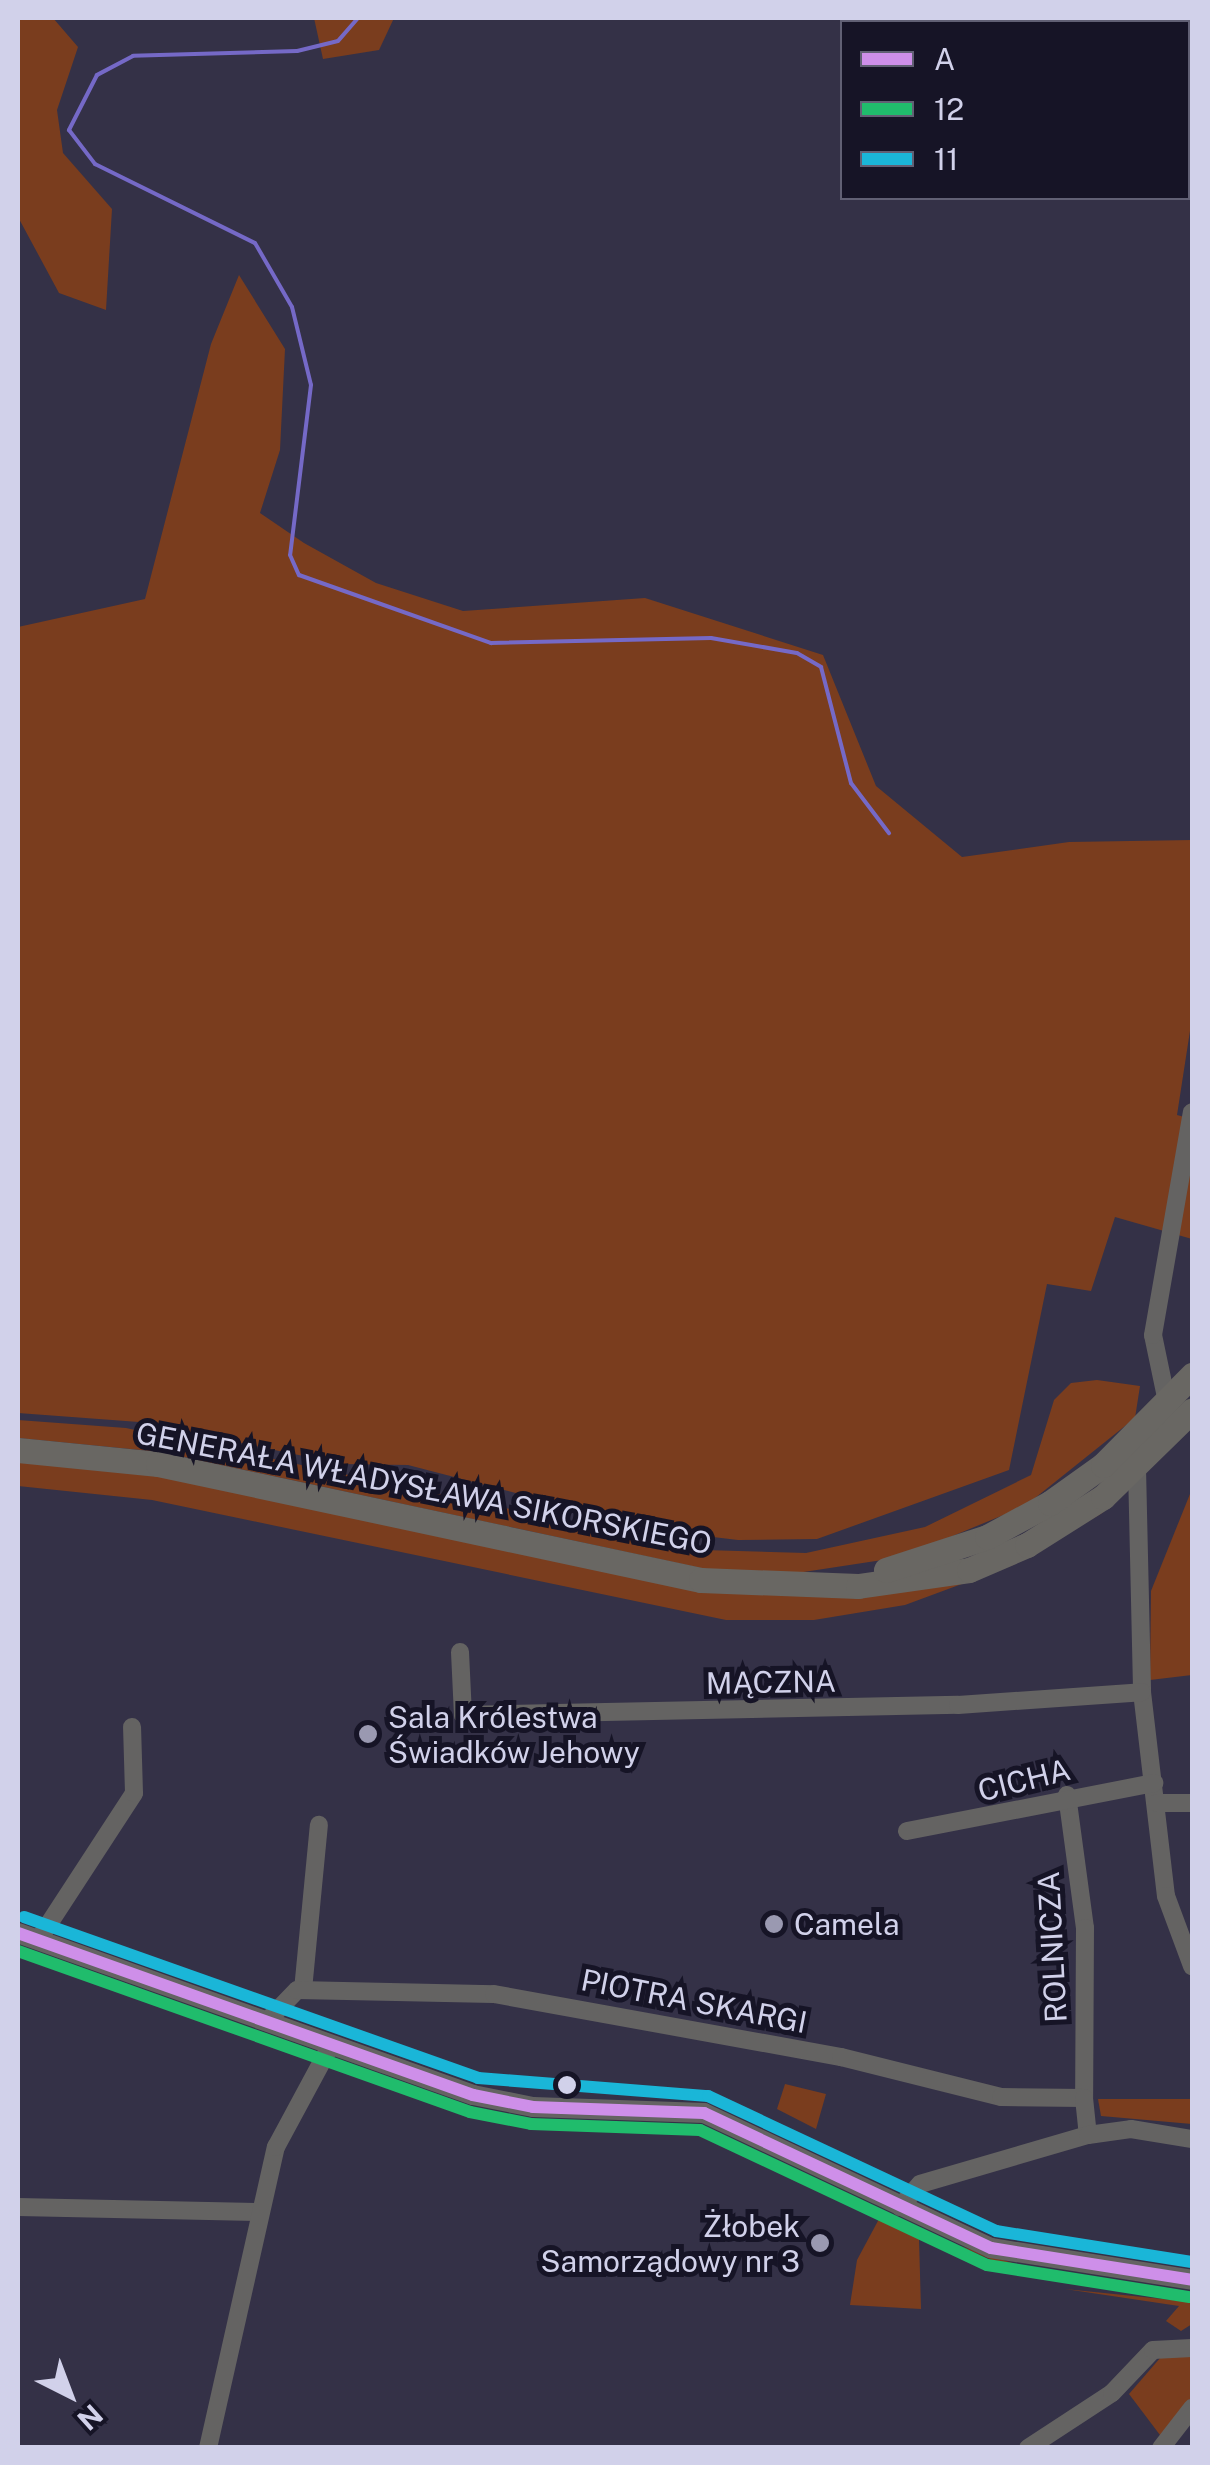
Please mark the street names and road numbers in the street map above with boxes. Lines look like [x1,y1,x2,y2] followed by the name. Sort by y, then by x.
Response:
[133,1414,715,1562] street label: GENERAŁA WŁADYSŁAWA SIKORSKIEGO
[706,1663,836,1701] street label: MĄCZNA
[974,1751,1074,1809] street label: CICHA
[1030,1870,1074,2024] street label: ROLNICZA
[578,1961,810,2041] street label: PIOTRA SKARGI

